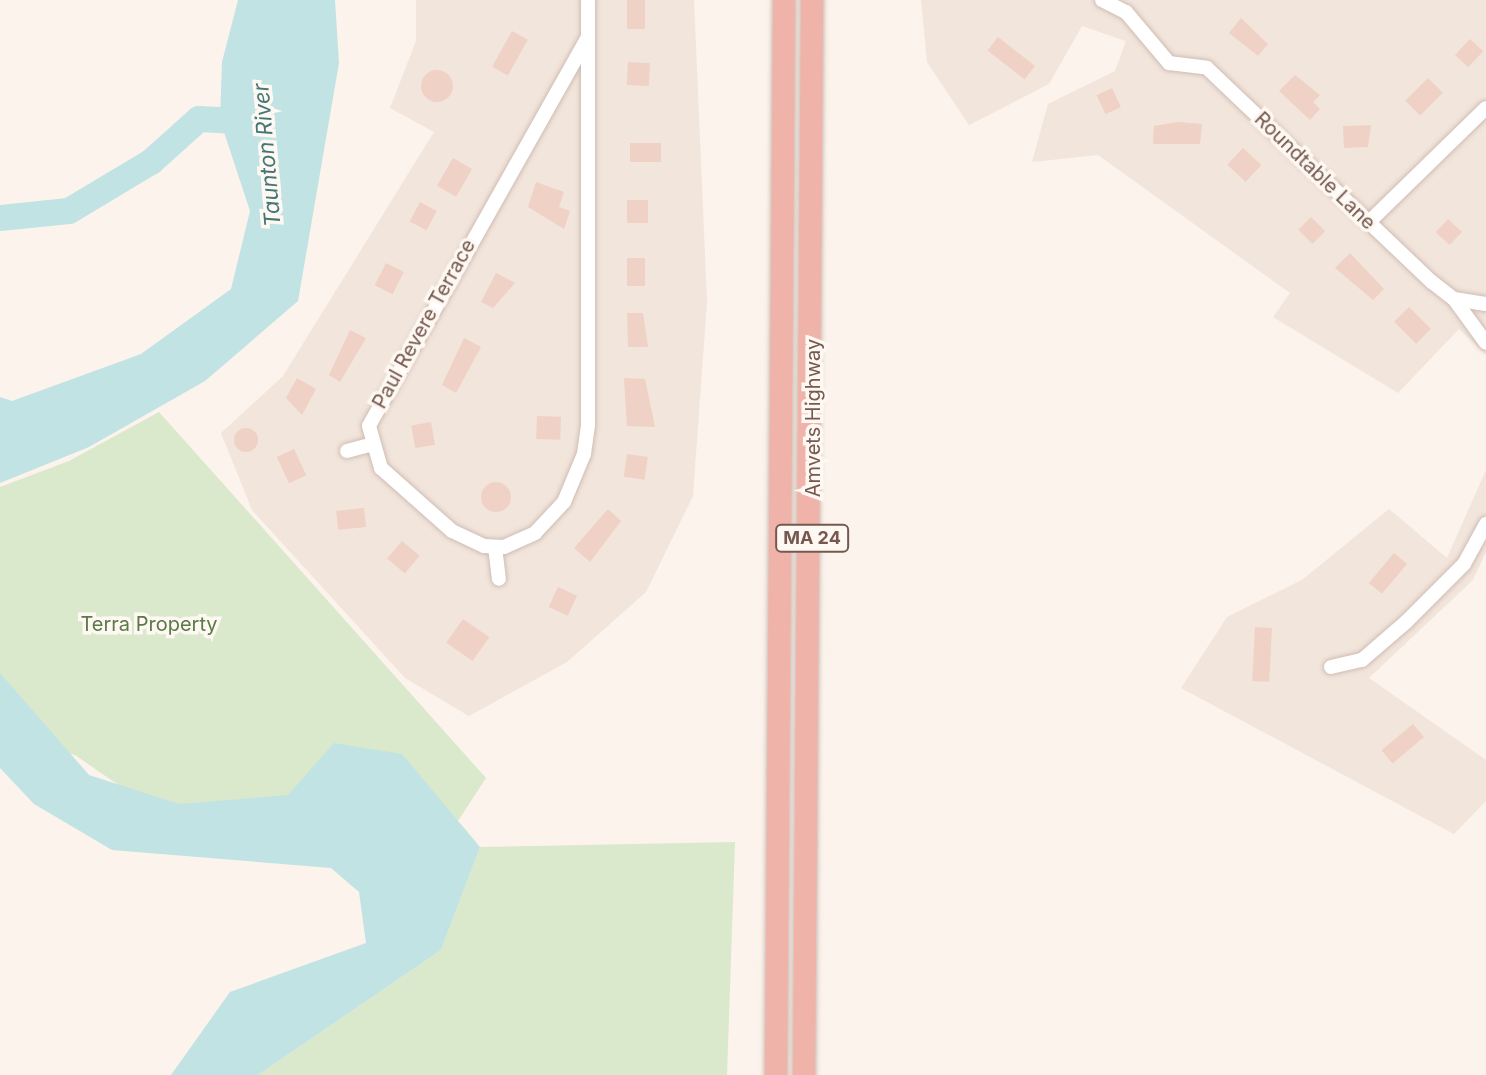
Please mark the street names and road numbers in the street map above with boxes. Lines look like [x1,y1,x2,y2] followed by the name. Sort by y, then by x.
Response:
[1249,107,1381,235] street label: Roundtable Lane
[367,235,481,413] street label: Paul Revere Terrace
[801,339,825,497] street label: Amvets Highway
[774,524,850,552] road number: MA 24

